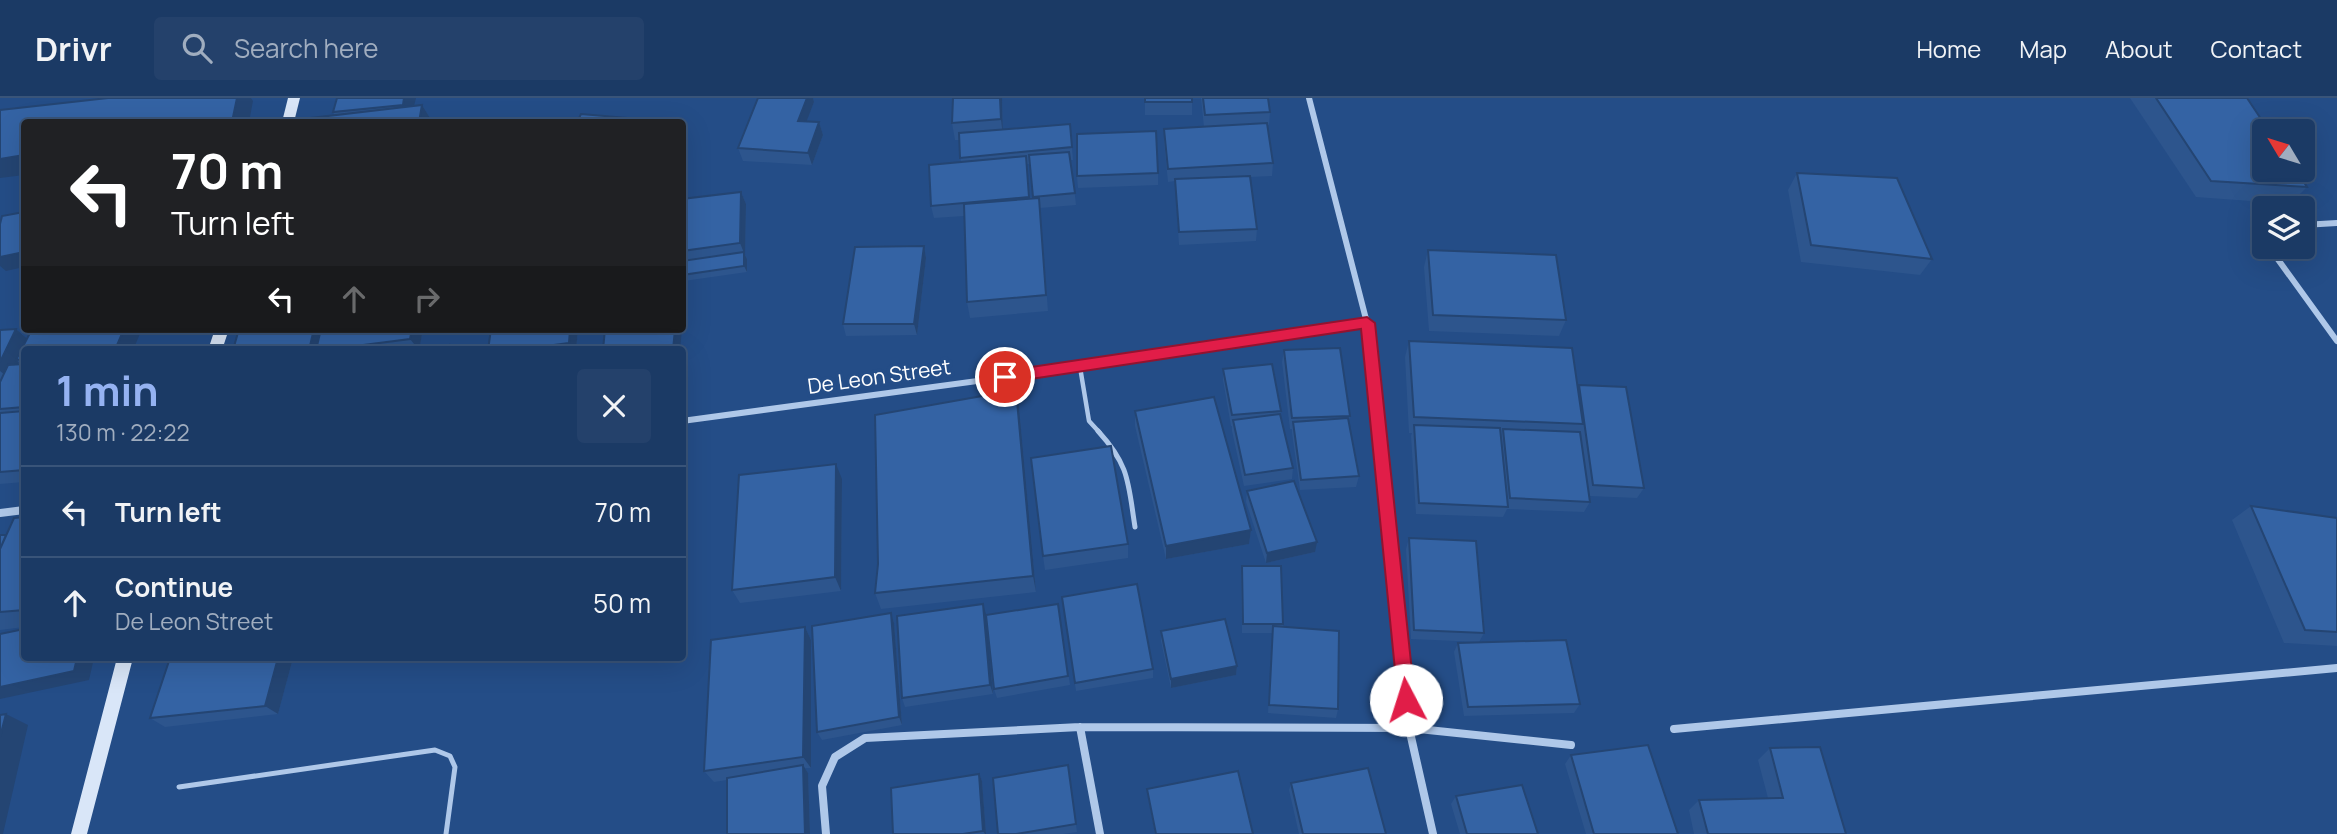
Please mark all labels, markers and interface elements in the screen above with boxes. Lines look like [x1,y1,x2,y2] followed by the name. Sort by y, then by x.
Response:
[154,17,644,80] search box
[35,26,112,71] text: Drivr
[178,29,216,67] icon: search
[234,30,378,66] text: Search here
[1916,32,1981,65] text: Home
[2019,32,2067,65] text: Map
[2105,32,2173,65] text: About
[2211,32,2302,65] text: Contact
[2252,119,2315,182] north arrow
[2252,119,2315,259] map controls
[171,137,283,204] text: 70 m
[56,147,147,238] icon: left
[2252,196,2315,259] button: layers
[171,201,295,245] text: Turn left
[262,280,300,318] icon: left
[335,280,373,318] icon: ahead
[408,280,446,318] icon: right
[975,347,1035,407] pin
[806,352,952,400] street label: De Leon Street
[986,358,1024,396] icon: arrive
[56,361,159,419] text: 1 min
[577,369,651,443] button: close
[56,416,190,448] text: 130 m · 22:22
[56,493,94,531] icon: left
[115,494,222,530] text: Turn left
[595,494,651,530] text: 70 m
[115,569,233,605] text: Continue
[56,584,94,622] icon: ahead
[593,585,651,621] text: 50 m
[115,605,273,637] text: De Leon Street
[1369,663,1443,737] position arrow

